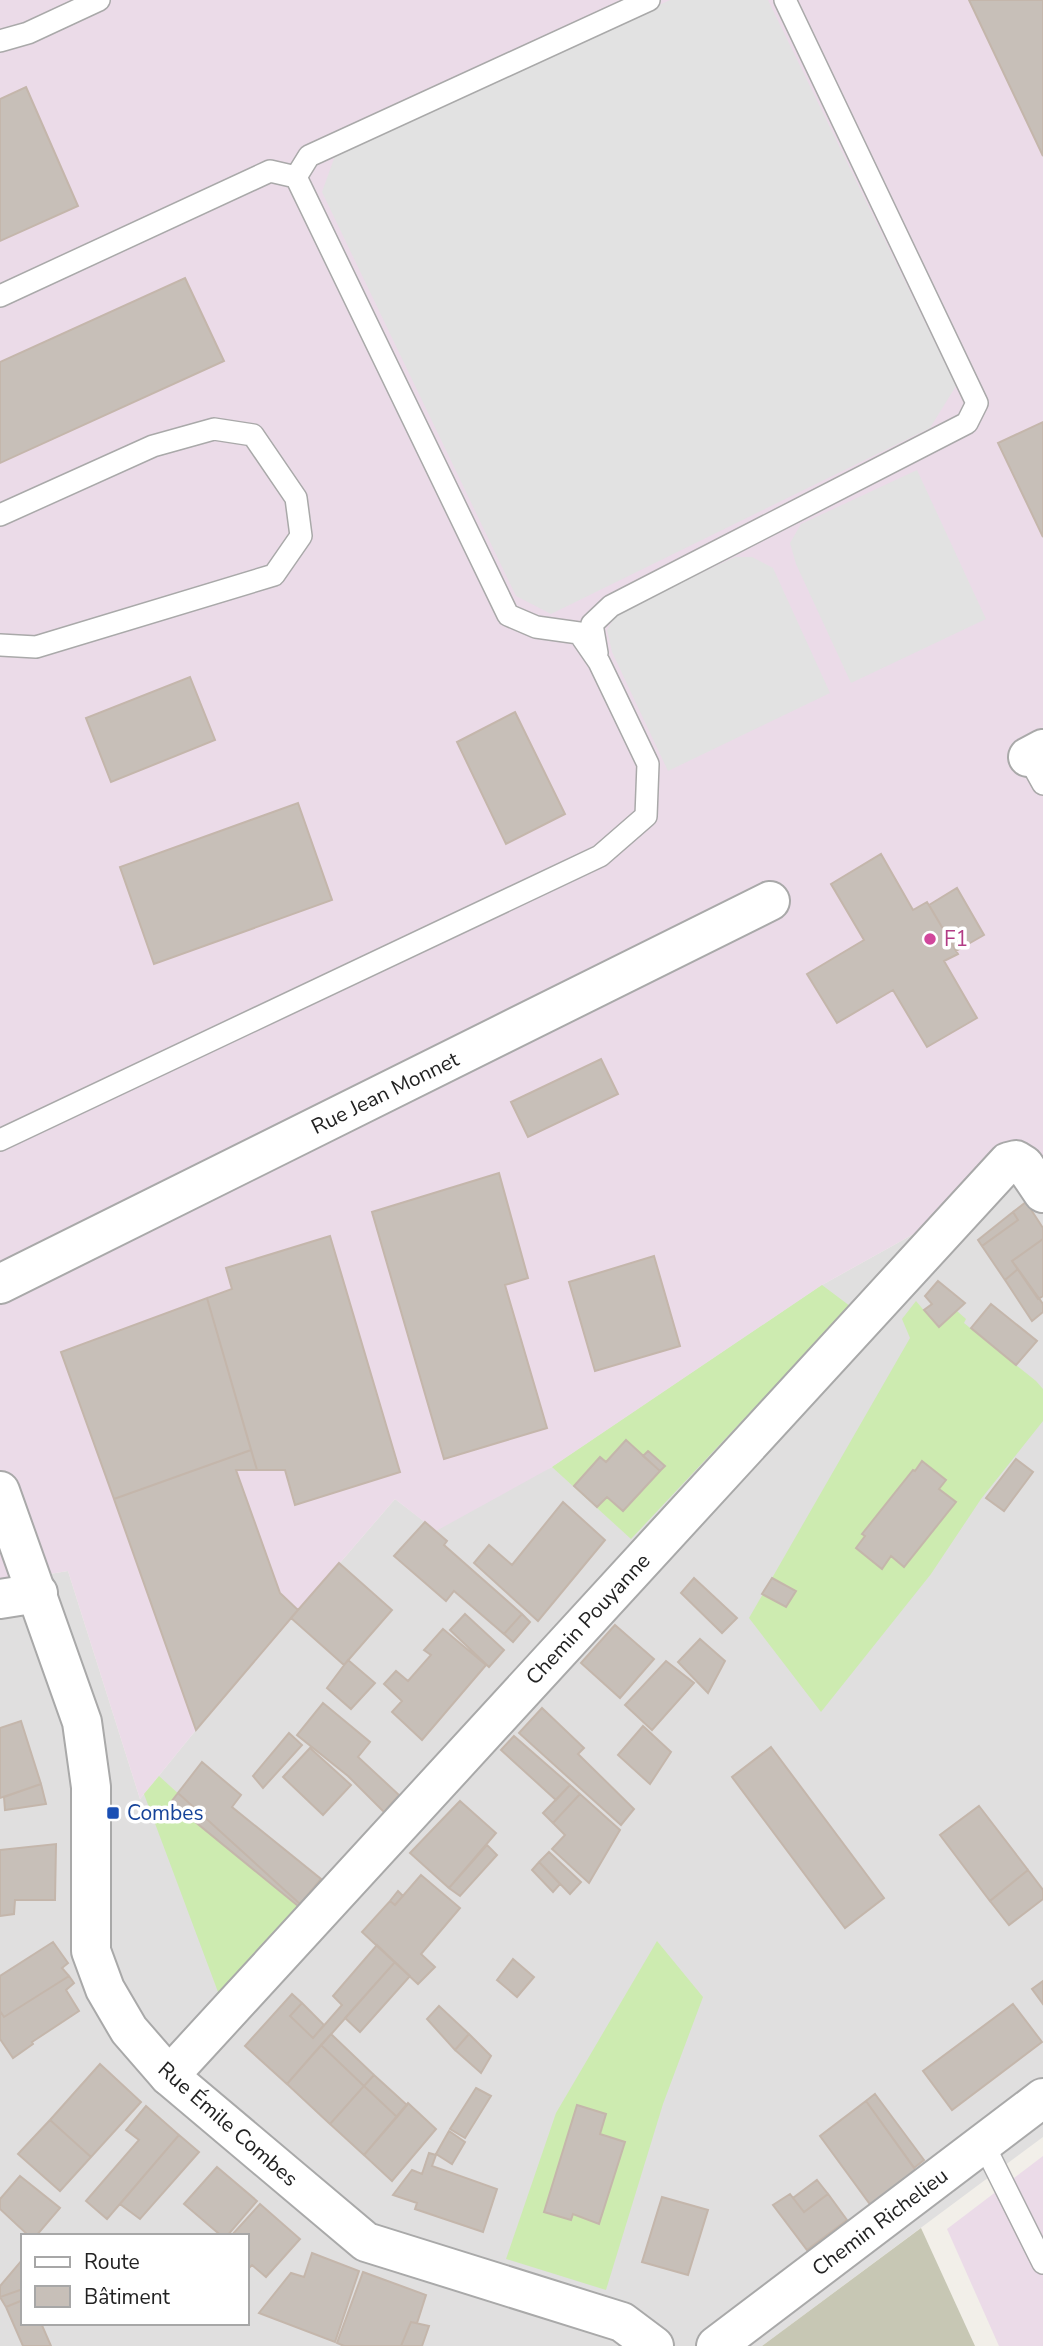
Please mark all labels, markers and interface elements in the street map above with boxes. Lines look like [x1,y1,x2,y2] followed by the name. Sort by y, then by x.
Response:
[944,925,968,953] place label: F1
[922,931,938,947] marker: F1
[307,1045,464,1141] street label: Rue Jean Monnet
[520,1547,656,1691] street label: Chemin Pouyanne
[127,1799,204,1827] place label: Combes
[105,1805,121,1821] marker: Combes
[152,2055,304,2193] street label: Rue Émile Combes
[806,2162,954,2282] street label: Chemin Richelieu
[21,2234,248,2325] legend
[84,2248,140,2276] text: Route
[84,2283,171,2311] text: Bâtiment

